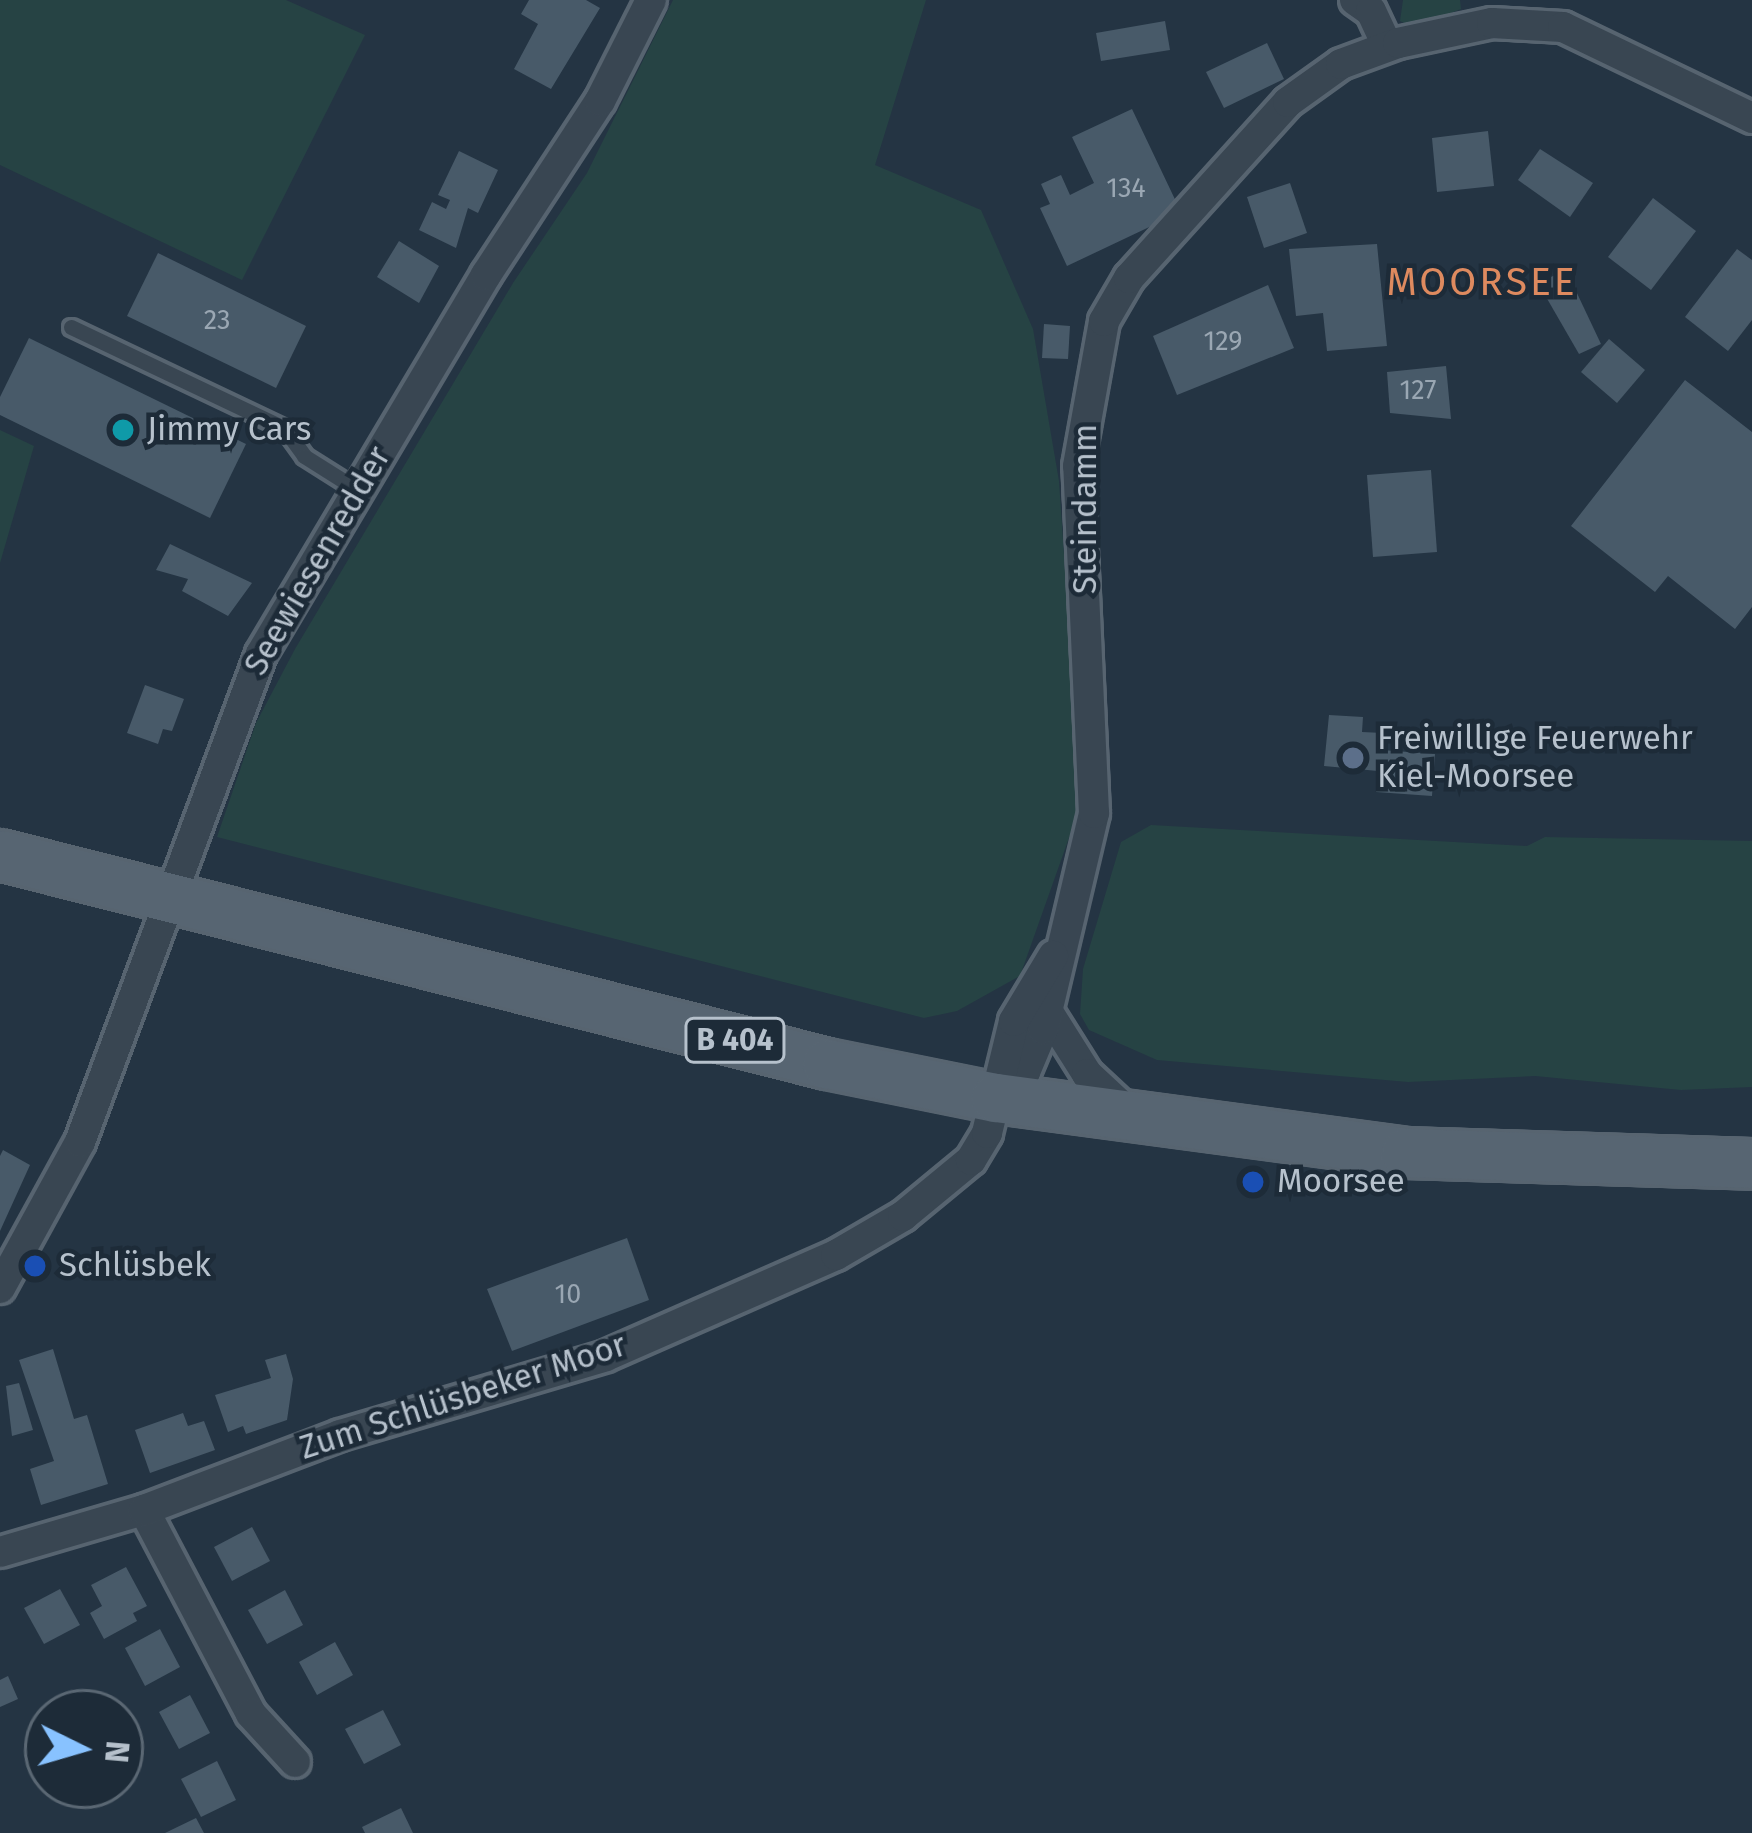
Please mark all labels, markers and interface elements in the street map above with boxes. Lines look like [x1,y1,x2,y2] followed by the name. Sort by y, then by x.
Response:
[1106,173,1146,205] house number: 134
[1386,259,1578,305] district label: MOORSEE
[204,305,230,337] house number: 23
[1204,326,1242,358] house number: 129
[1400,375,1436,407] house number: 127
[147,410,311,450] place label: Jimmy Cars
[110,417,136,443] marker: Jimmy Cars
[1066,424,1106,594] street label: Steindamm
[236,440,400,682] street label: Seewiesenredder
[1377,719,1693,797] place label: Freiwillige Feuerwehr Kiel-Moorsee
[1340,745,1366,771] marker: Freiwillige Feuerwehr Kiel-Moorsee
[684,1016,786,1064] road number: B 404
[1277,1162,1405,1202] place label: Moorsee
[1240,1169,1266,1195] marker: Moorsee
[59,1246,211,1286] place label: Schlüsbek
[22,1253,48,1279] marker: Schlüsbek
[555,1279,581,1311] house number: 10
[295,1326,631,1468] street label: Zum Schlüsbeker Moor
[24,1689,144,1809] north arrow
[96,1739,138,1765] text: N

